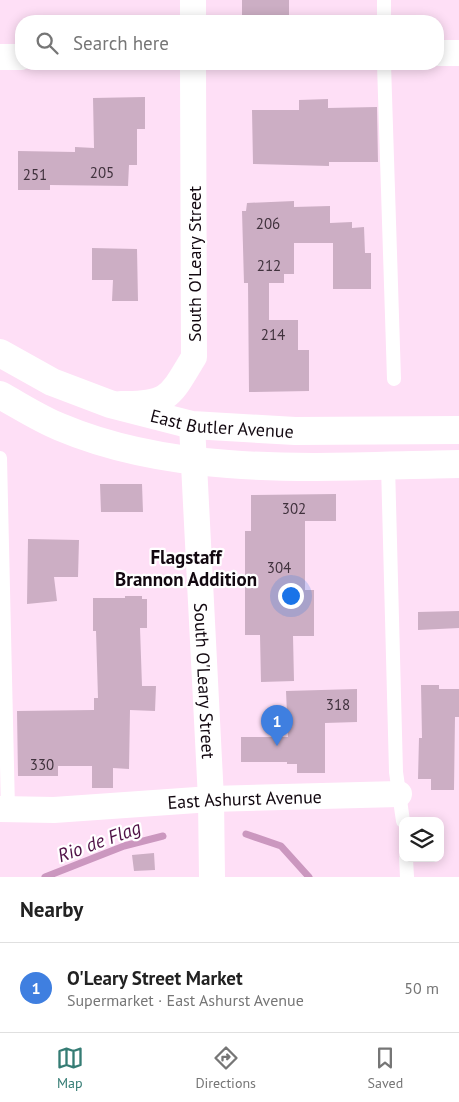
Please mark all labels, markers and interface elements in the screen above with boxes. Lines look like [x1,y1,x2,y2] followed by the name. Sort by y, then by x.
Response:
[15,15,444,70] search box
[33,29,61,57] icon: search
[73,31,169,55] text: Search here
[90,163,114,182] house number: 205
[23,165,47,184] house number: 251
[183,186,206,342] street label: South O'Leary Street
[256,214,280,233] house number: 206
[257,256,281,275] house number: 212
[261,325,285,344] house number: 214
[148,403,295,442] street label: East Butler Avenue
[282,499,306,518] house number: 302
[115,545,257,591] district label: Flagstaff Brannon Addition
[267,558,291,577] house number: 304
[278,583,304,609] your location
[190,602,220,759] street label: South O'Leary Street
[326,695,350,714] house number: 318
[261,705,293,746] pin: 1
[30,755,54,774] house number: 330
[167,785,322,814] street label: East Ashurst Avenue
[54,815,144,867] water label: Rio de Flag
[399,817,444,862] map controls
[399,817,444,862] button: layers
[20,896,83,923] text: Nearby
[67,966,243,990] text: O'Leary Street Market
[31,978,41,998] text: 1
[404,978,439,998] text: 50 m
[67,990,304,1010] text: Supermarket · East Ashurst Avenue
[56,1044,84,1092] tab: Map
[195,1044,256,1092] tab: Directions
[368,1044,403,1092] tab: Saved

